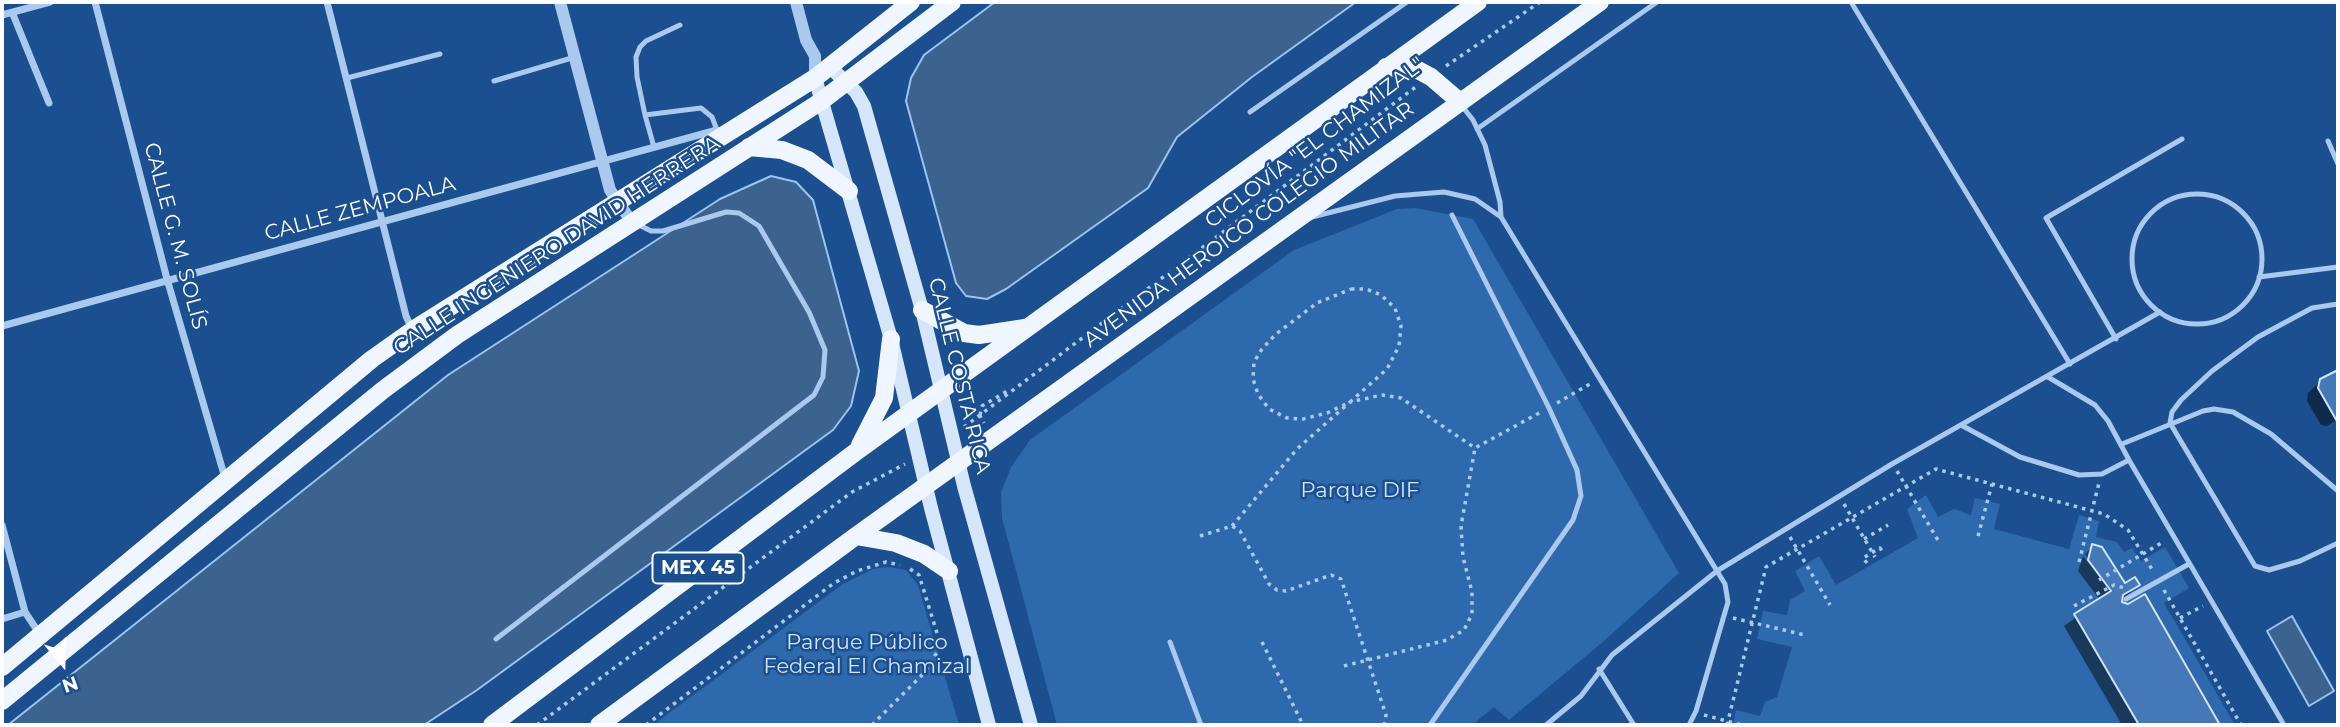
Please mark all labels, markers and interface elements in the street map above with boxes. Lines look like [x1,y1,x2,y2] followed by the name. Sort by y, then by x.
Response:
[1200,52,1430,234] street label: CICLOVÍA "EL CHAMIZAL"
[1079,97,1419,353] street label: AVENIDA HEROICO COLEGIO MILITAR
[389,131,725,361] street label: CALLE INGENIERO DAVID HERRERA
[138,140,212,332] street label: CALLE G. M. SOLÍS
[262,171,458,247] street label: CALLE ZEMPOALA
[922,275,996,477] street label: CALLE COSTA RICA
[1301,478,1419,504] park label: Parque DIF
[652,552,744,583] road number: MEX 45
[28,629,98,699] north arrow
[763,630,971,680] park label: Parque Público Federal El Chamizal
[59,671,81,698] text: N

